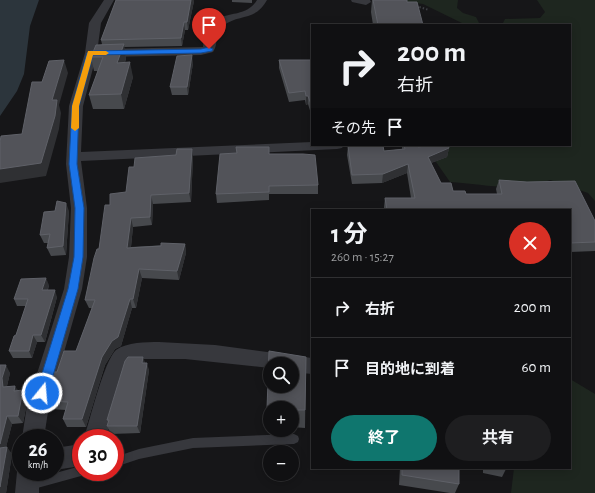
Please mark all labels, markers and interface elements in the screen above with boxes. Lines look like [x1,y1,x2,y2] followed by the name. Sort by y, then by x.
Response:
[192,8,226,49] pin
[198,14,220,36] icon: arrive
[397,39,466,67] text: 200 m
[331,40,383,92] icon: right
[397,77,433,95] text: 右折
[384,116,406,138] icon: arrive
[331,121,376,136] text: その先
[509,222,551,264] button: close
[331,223,367,247] text: 1 分
[331,251,394,264] text: 260 m · 15:27
[331,297,353,319] icon: right
[514,300,551,315] text: 200 m
[365,302,395,317] text: 右折
[263,357,299,481] map controls
[263,357,299,393] button: search
[331,357,353,379] icon: arrive
[522,360,551,375] text: 60 m
[365,362,455,377] text: 目的地に到着
[21,372,63,414] position arrow
[263,401,299,437] button: +
[331,415,437,461] button: 終了
[445,415,551,461] button: 共有
[72,429,124,481] speed limit sign: 30
[28,440,48,460] text: 26
[263,445,299,481] button: −
[28,460,48,470] text: km/h

